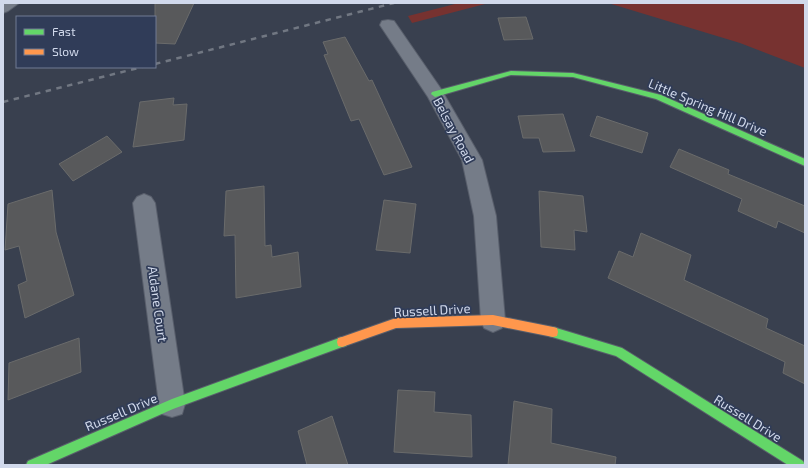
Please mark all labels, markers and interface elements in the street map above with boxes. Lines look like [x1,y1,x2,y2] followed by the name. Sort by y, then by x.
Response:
[16,16,156,68] legend
[52,24,76,38] text: Fast
[52,44,79,58] text: Slow
[646,75,770,139] street label: Little Spring Hill Drive
[430,94,478,166] street label: Belsay Road
[145,265,171,343] street label: Aldane Court
[393,300,471,320] street label: Russell Drive
[83,390,159,434] street label: Russell Drive
[711,391,785,445] street label: Russell Drive

